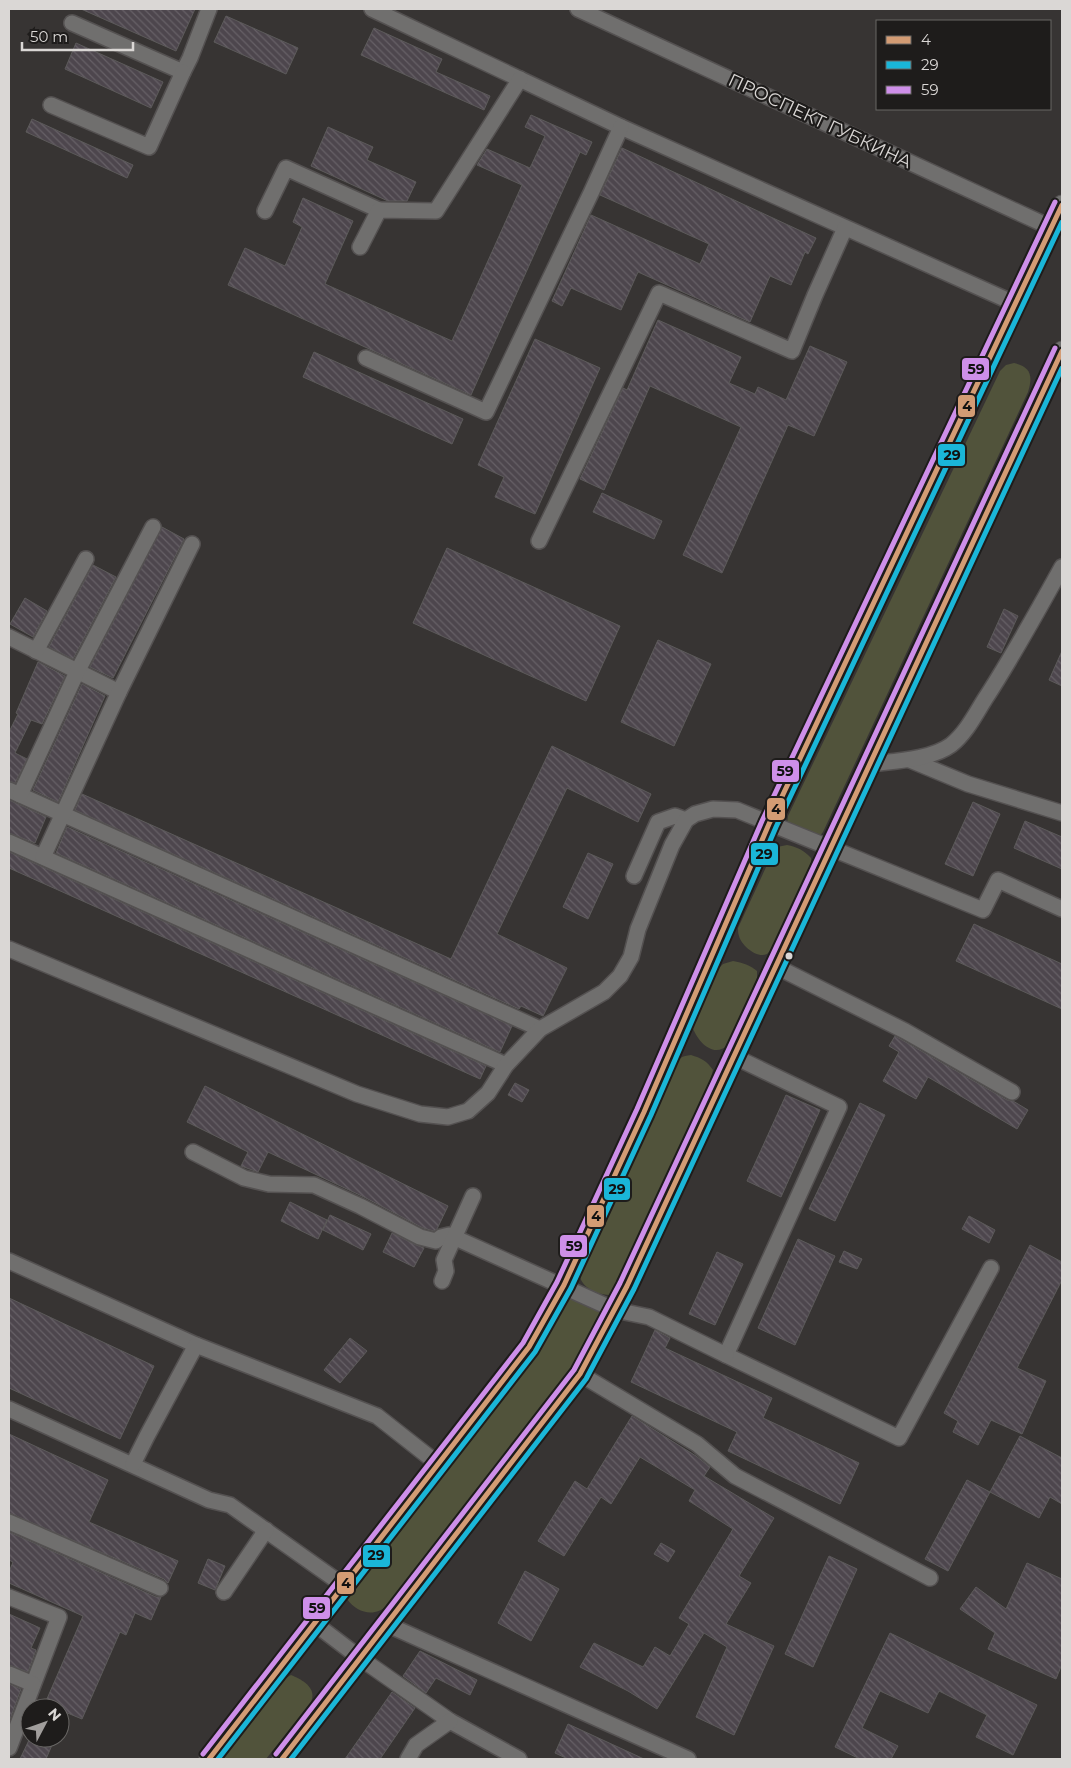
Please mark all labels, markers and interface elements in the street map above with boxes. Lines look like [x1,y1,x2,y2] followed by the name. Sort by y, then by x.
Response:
[22,20,134,52] scale bar
[876,20,1051,110] legend
[30,27,68,46] text: 50 m
[921,30,931,49] text: 4
[921,55,939,74] text: 29
[725,69,916,173] street label: ПРОСПЕКТ ГУБКИНА
[921,80,939,99] text: 59
[961,357,990,381] line badge: 59
[967,360,985,378] text: 59
[957,394,976,418] line badge: 4
[962,397,972,415] text: 4
[937,443,966,467] line badge: 29
[943,446,961,464] text: 29
[771,759,800,783] line badge: 59
[776,762,794,780] text: 59
[766,797,786,821] line badge: 4
[771,800,781,818] text: 4
[750,842,779,866] line badge: 29
[755,845,773,863] text: 29
[784,951,794,961] unlabelled marker
[603,1177,631,1201] line badge: 29
[608,1180,626,1198] text: 29
[586,1204,605,1228] line badge: 4
[591,1207,601,1225] text: 4
[559,1234,588,1258] line badge: 59
[565,1237,583,1255] text: 59
[362,1544,391,1568] line badge: 29
[367,1546,385,1564] text: 29
[336,1571,355,1595] line badge: 4
[341,1574,351,1592] text: 4
[302,1596,331,1620] line badge: 59
[308,1599,326,1617] text: 59
[20,1698,70,1748] north arrow
[44,1704,65,1725] text: N

